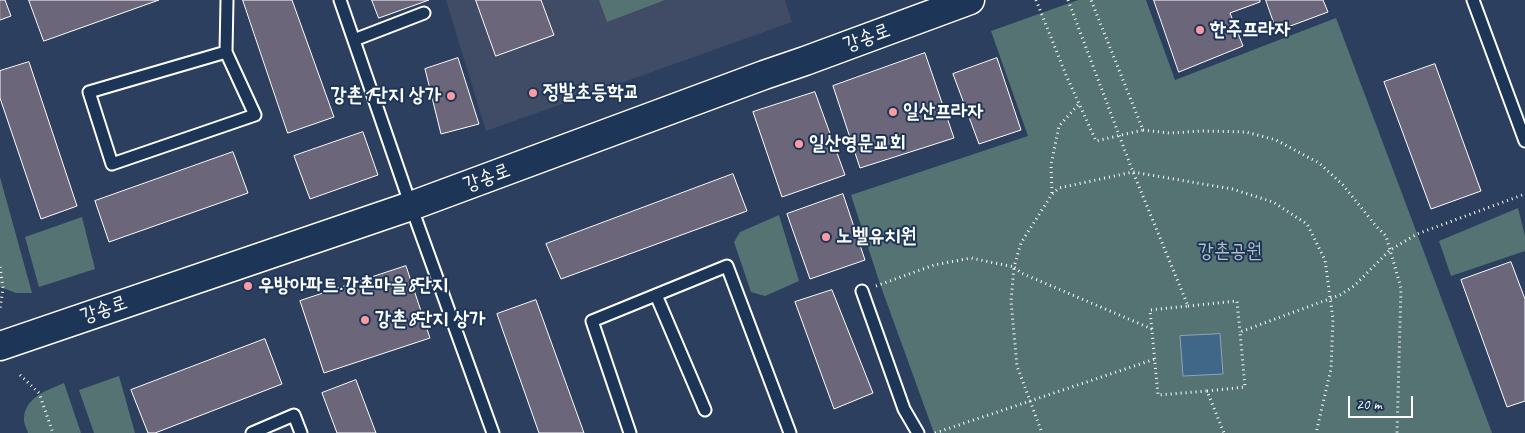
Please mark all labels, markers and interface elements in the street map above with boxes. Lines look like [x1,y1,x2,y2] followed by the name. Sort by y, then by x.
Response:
[840,18,894,58] street label: 강송로
[1210,18,1290,42] place label: 한주프라자
[1194,24,1206,36] marker: 한주프라자
[543,81,640,105] place label: 정발초등학교
[331,84,441,108] place label: 강촌1단지 상가
[527,87,539,99] marker: 정발초등학교
[445,90,457,102] marker: 강촌1단지 상가
[903,100,983,124] place label: 일산프라자
[887,106,899,118] marker: 일산프라자
[809,132,906,156] place label: 일산영문교회
[793,138,805,150] marker: 일산영문교회
[460,158,514,198] street label: 강송로
[836,225,916,249] place label: 노벨유치원
[820,231,832,243] marker: 노벨유치원
[1198,240,1262,264] park label: 강촌공원
[258,274,448,298] place label: 우방아파트.강촌마을8단지
[242,280,254,292] marker: 우방아파트.강촌마을8단지
[77,291,131,329] street label: 강송로
[375,308,485,332] place label: 강촌8단지 상가
[359,314,371,326] marker: 강촌8단지 상가
[1350,386,1415,418] scale bar
[1356,395,1382,414] text: 20 m

